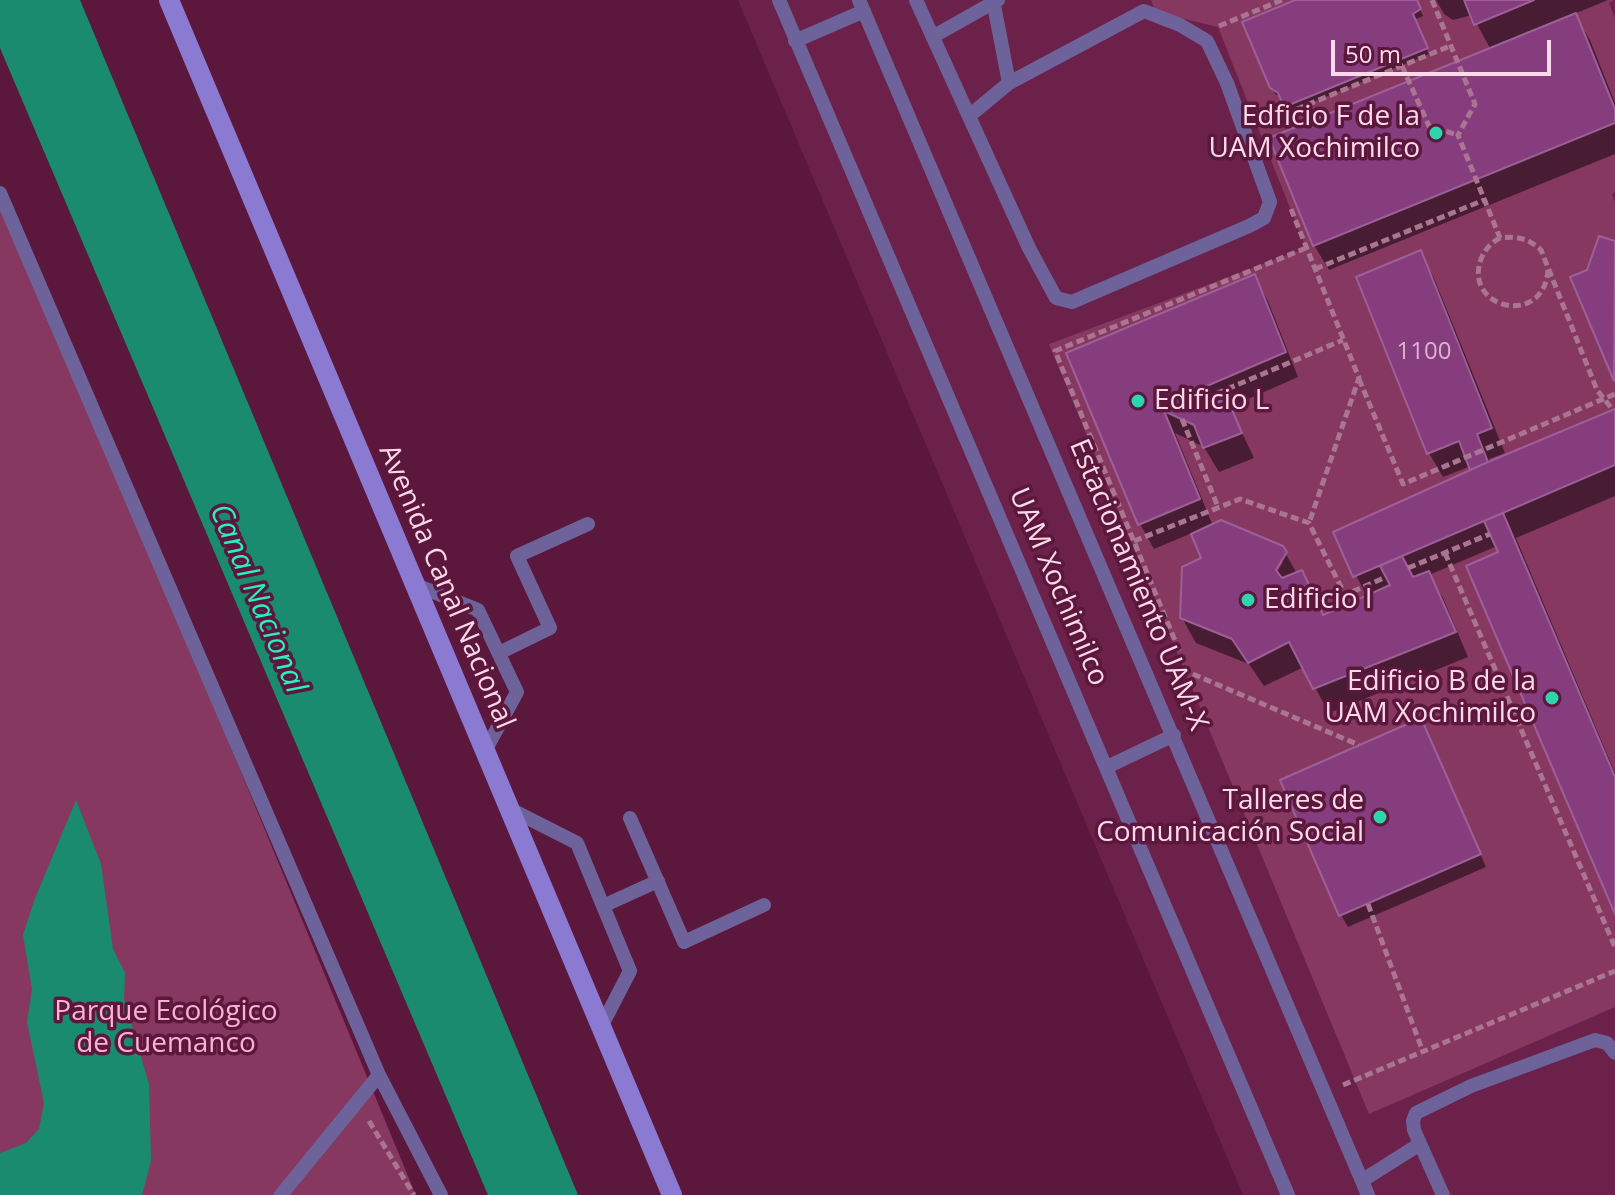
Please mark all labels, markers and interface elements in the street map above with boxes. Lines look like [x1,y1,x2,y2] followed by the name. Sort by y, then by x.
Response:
[1335,24,1555,74] scale bar
[1345,37,1401,70] text: 50 m
[1208,100,1420,166] place label: Edficio F de la UAM Xochimilco
[1427,124,1445,142] marker: Edficio F de la UAM Xochimilco
[1397,338,1451,366] house number: 1100
[1154,384,1269,418] place label: Edificio L
[1129,392,1147,410] marker: Edificio L
[1061,434,1215,736] street label: Estacionamiento UAM-X
[371,440,521,734] street label: Avenida Canal Nacional
[1001,483,1115,691] street label: UAM Xochimilco
[201,499,313,699] water label: Canal Nacional
[1264,583,1373,617] place label: Edificio I
[1239,591,1257,609] marker: Edificio I
[1324,665,1536,731] place label: Edificio B de la UAM Xochimilco
[1543,689,1561,707] marker: Edificio B de la UAM Xochimilco
[1096,784,1364,850] place label: Talleres de Comunicación Social
[1371,808,1389,826] marker: Talleres de Comunicación Social
[54,995,278,1061] park label: Parque Ecológico de Cuemanco

